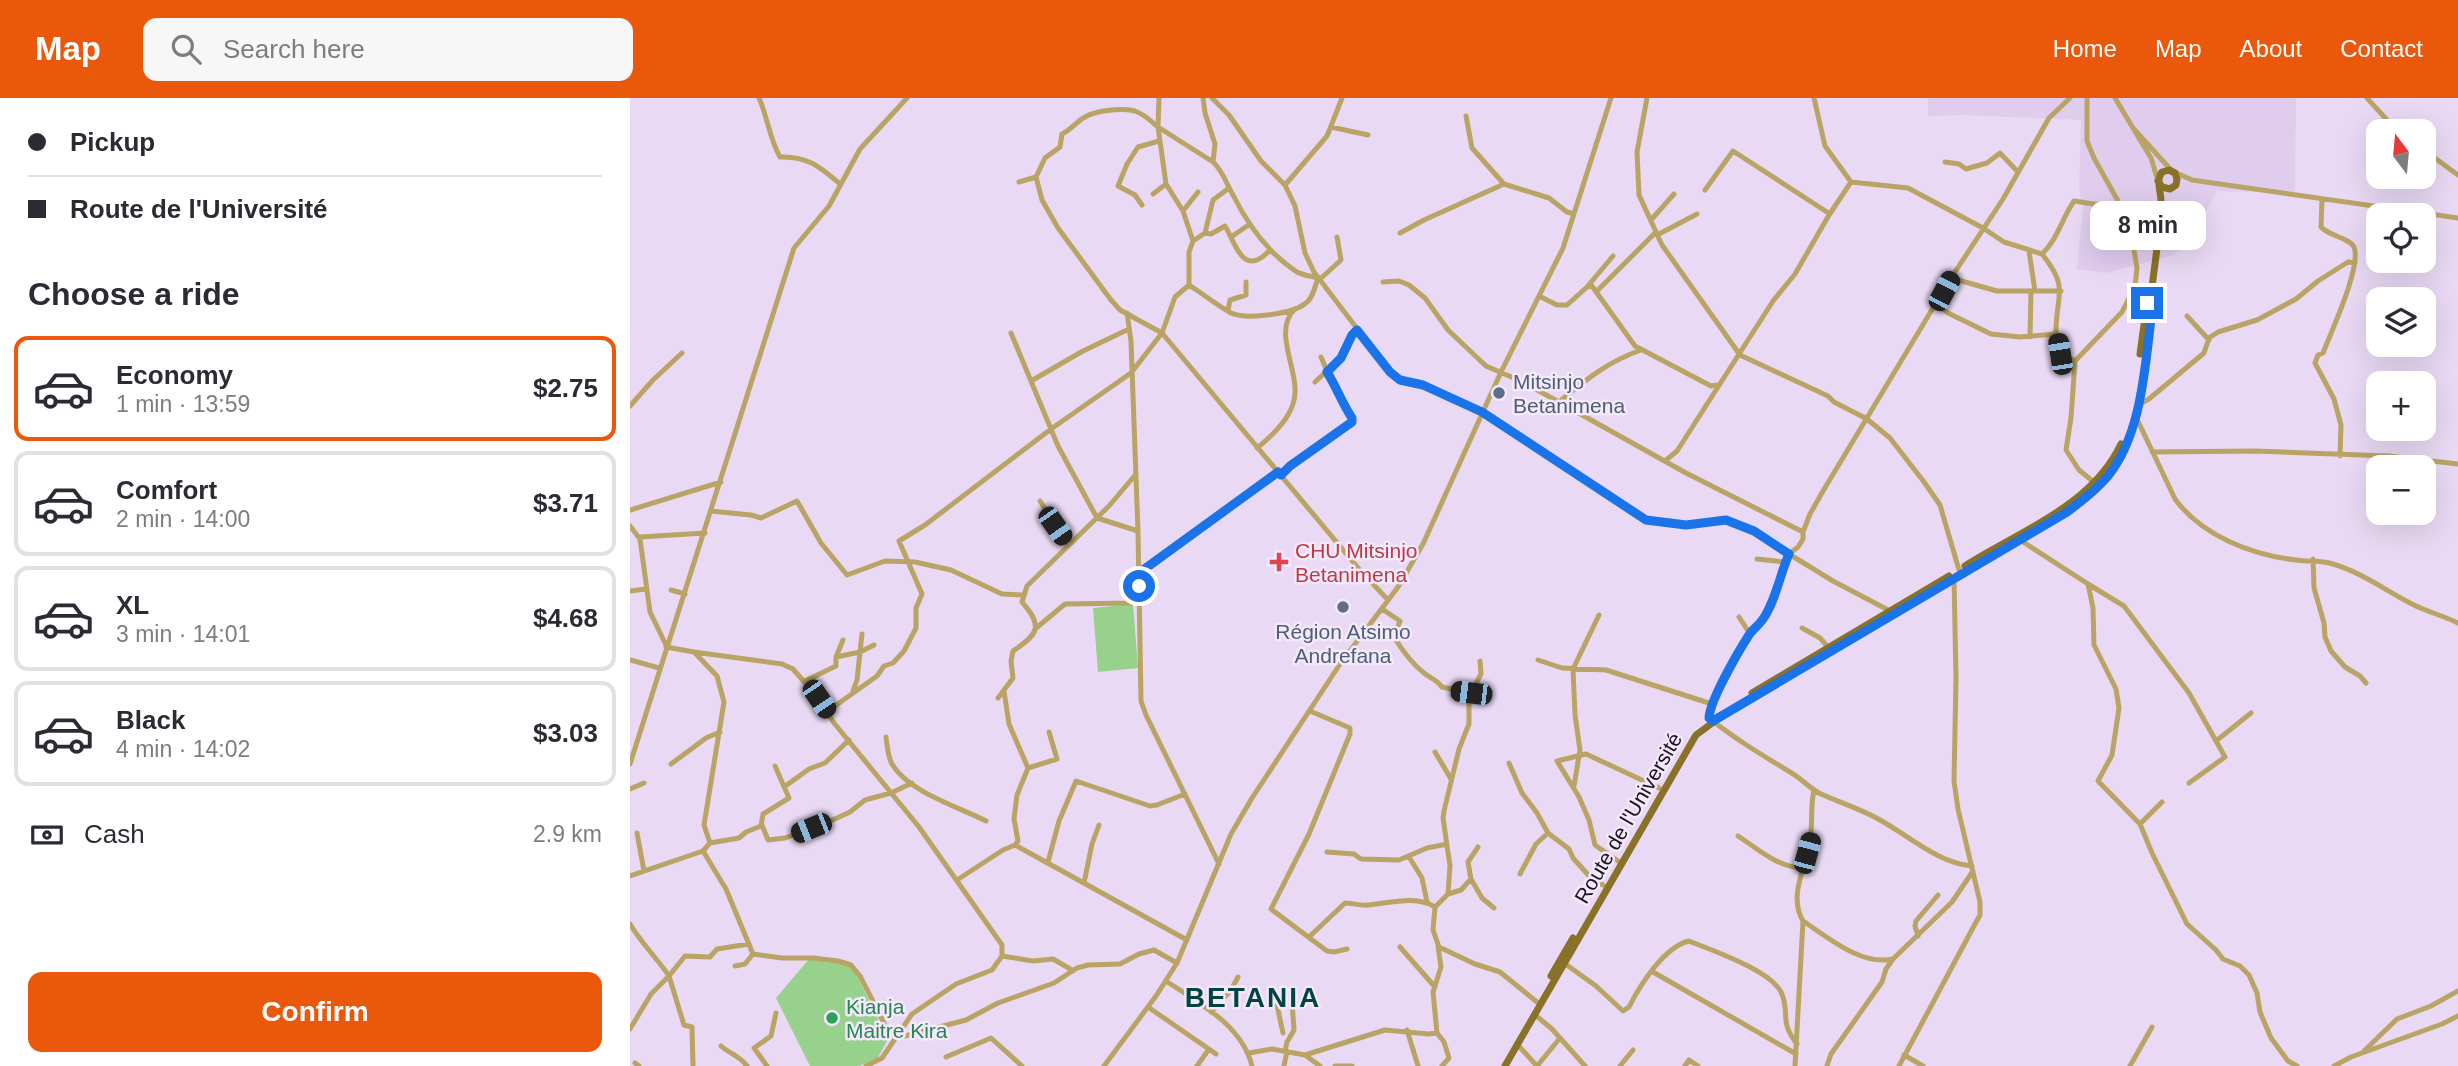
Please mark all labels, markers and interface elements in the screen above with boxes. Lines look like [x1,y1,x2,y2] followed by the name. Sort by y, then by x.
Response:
[143,18,633,81] search box
[35,30,101,67] text: Map
[167,30,205,68] icon: search
[223,34,365,64] text: Search here
[2053,35,2117,62] text: Home
[2155,35,2202,62] text: Map
[2240,35,2302,62] text: About
[2340,35,2423,62] text: Contact
[2366,119,2436,189] north arrow
[2366,119,2436,525] map controls
[70,127,155,157] text: Pickup
[70,194,328,224] text: Route de l'Université
[2089,202,2205,250] callout: 8 min
[2366,203,2436,273] button: locate
[2118,212,2178,238] text: 8 min
[1925,268,1964,314] car
[28,276,240,312] text: Choose a ride
[2131,287,2163,319] route end
[2366,287,2436,357] button: layers
[2047,332,2074,376] car
[32,357,95,420] icon: car
[116,360,233,390] text: Economy
[1513,370,1625,417] place label: Mitsinjo Betanimena
[2366,371,2436,441] button: +
[533,373,598,403] text: $2.75
[1491,385,1507,401] marker: Mitsinjo Betanimena
[116,391,250,417] text: 1 min · 13:59
[2366,455,2436,525] button: −
[32,472,95,535] icon: car
[116,475,217,505] text: Comfort
[533,488,598,518] text: $3.71
[1035,503,1076,549] car
[116,506,250,532] text: 2 min · 14:00
[1295,539,1418,586] place label: CHU Mitsinjo Betanimena
[1269,552,1289,572] marker: CHU Mitsinjo Betanimena
[1123,570,1155,602] route start
[32,587,95,650] icon: car
[116,590,149,620] text: XL
[1335,599,1351,615] marker: Région Atsimo Andrefana
[533,603,598,633] text: $4.68
[1275,620,1411,667] place label: Région Atsimo Andrefana
[116,621,250,647] text: 3 min · 14:01
[799,676,840,722] car
[1449,680,1494,706] car
[32,702,95,765] icon: car
[116,705,185,735] text: Black
[533,718,598,748] text: $3.03
[1570,729,1686,907] street label: Route de l'Université
[116,736,250,762] text: 4 min · 14:02
[788,810,835,846] car
[28,816,66,854] icon: cash
[84,819,145,849] text: Cash
[533,821,602,847] text: 2.9 km
[1792,830,1823,876] car
[28,972,602,1052] button: Confirm
[1185,982,1321,1013] district label: BETANIA
[846,995,948,1042] place label: Kianja Maitre Kira
[824,1010,840,1026] marker: Kianja Maitre Kira

